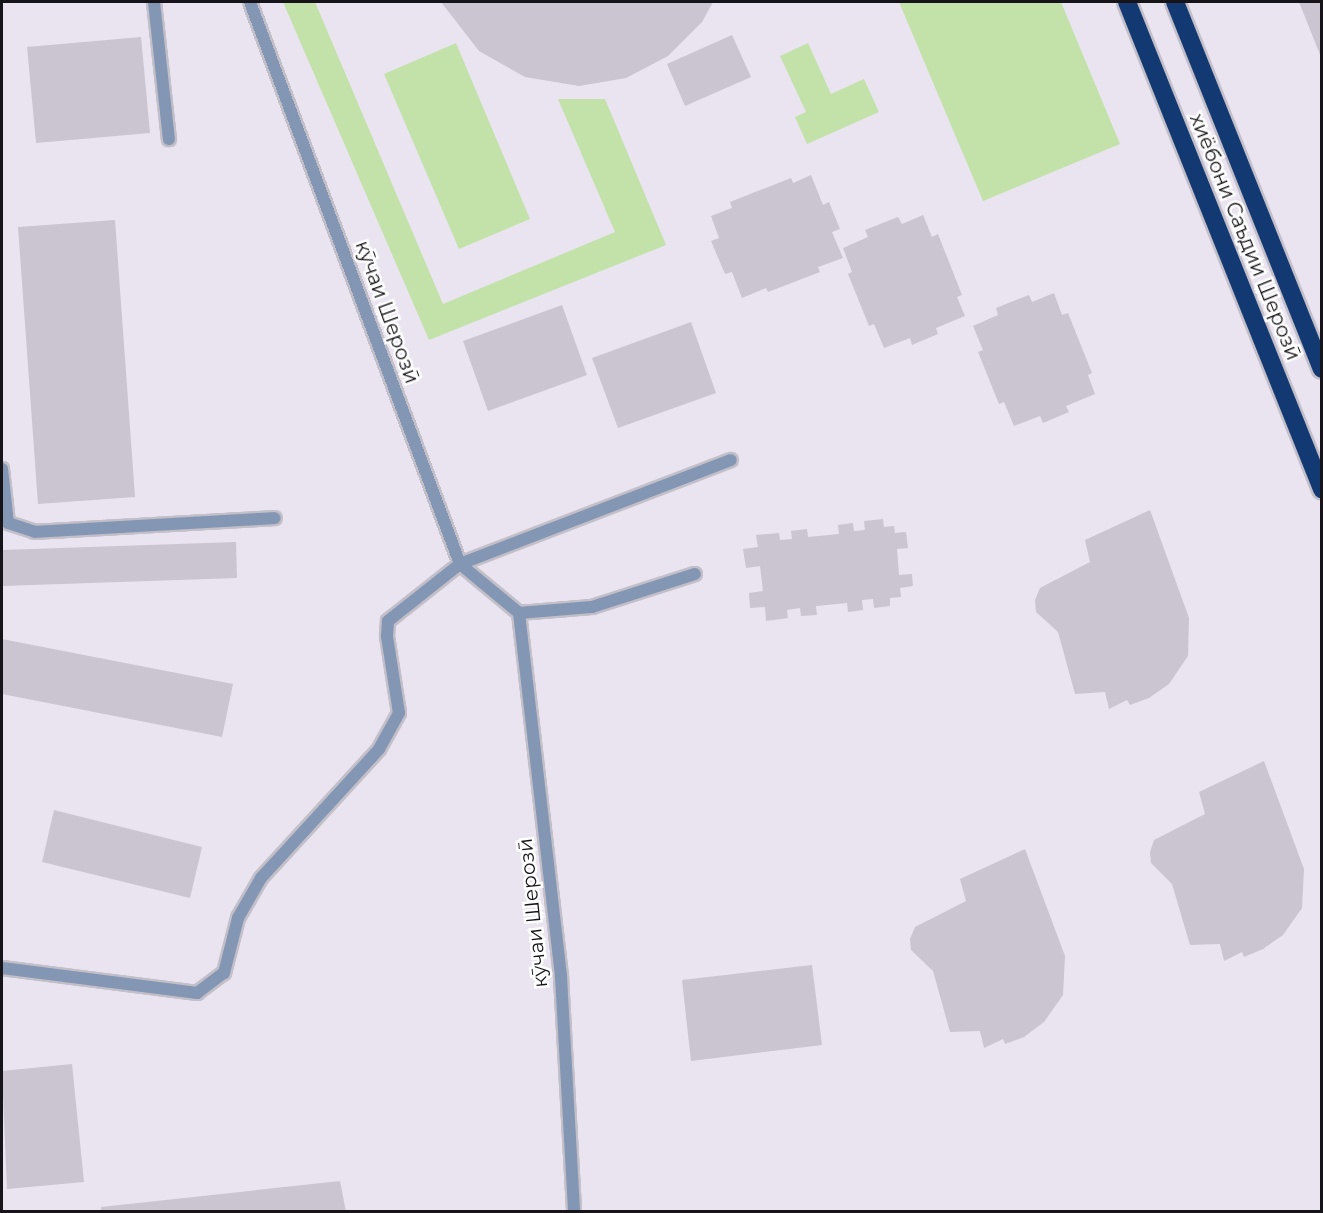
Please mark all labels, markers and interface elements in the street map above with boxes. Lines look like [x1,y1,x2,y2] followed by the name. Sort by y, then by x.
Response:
[1184,110,1306,364] street label: хиёбони Саъдии Шерозӣ
[350,237,424,387] street label: кӯчаи Шерозӣ
[513,837,553,989] street label: кӯчаи Шерозӣ

